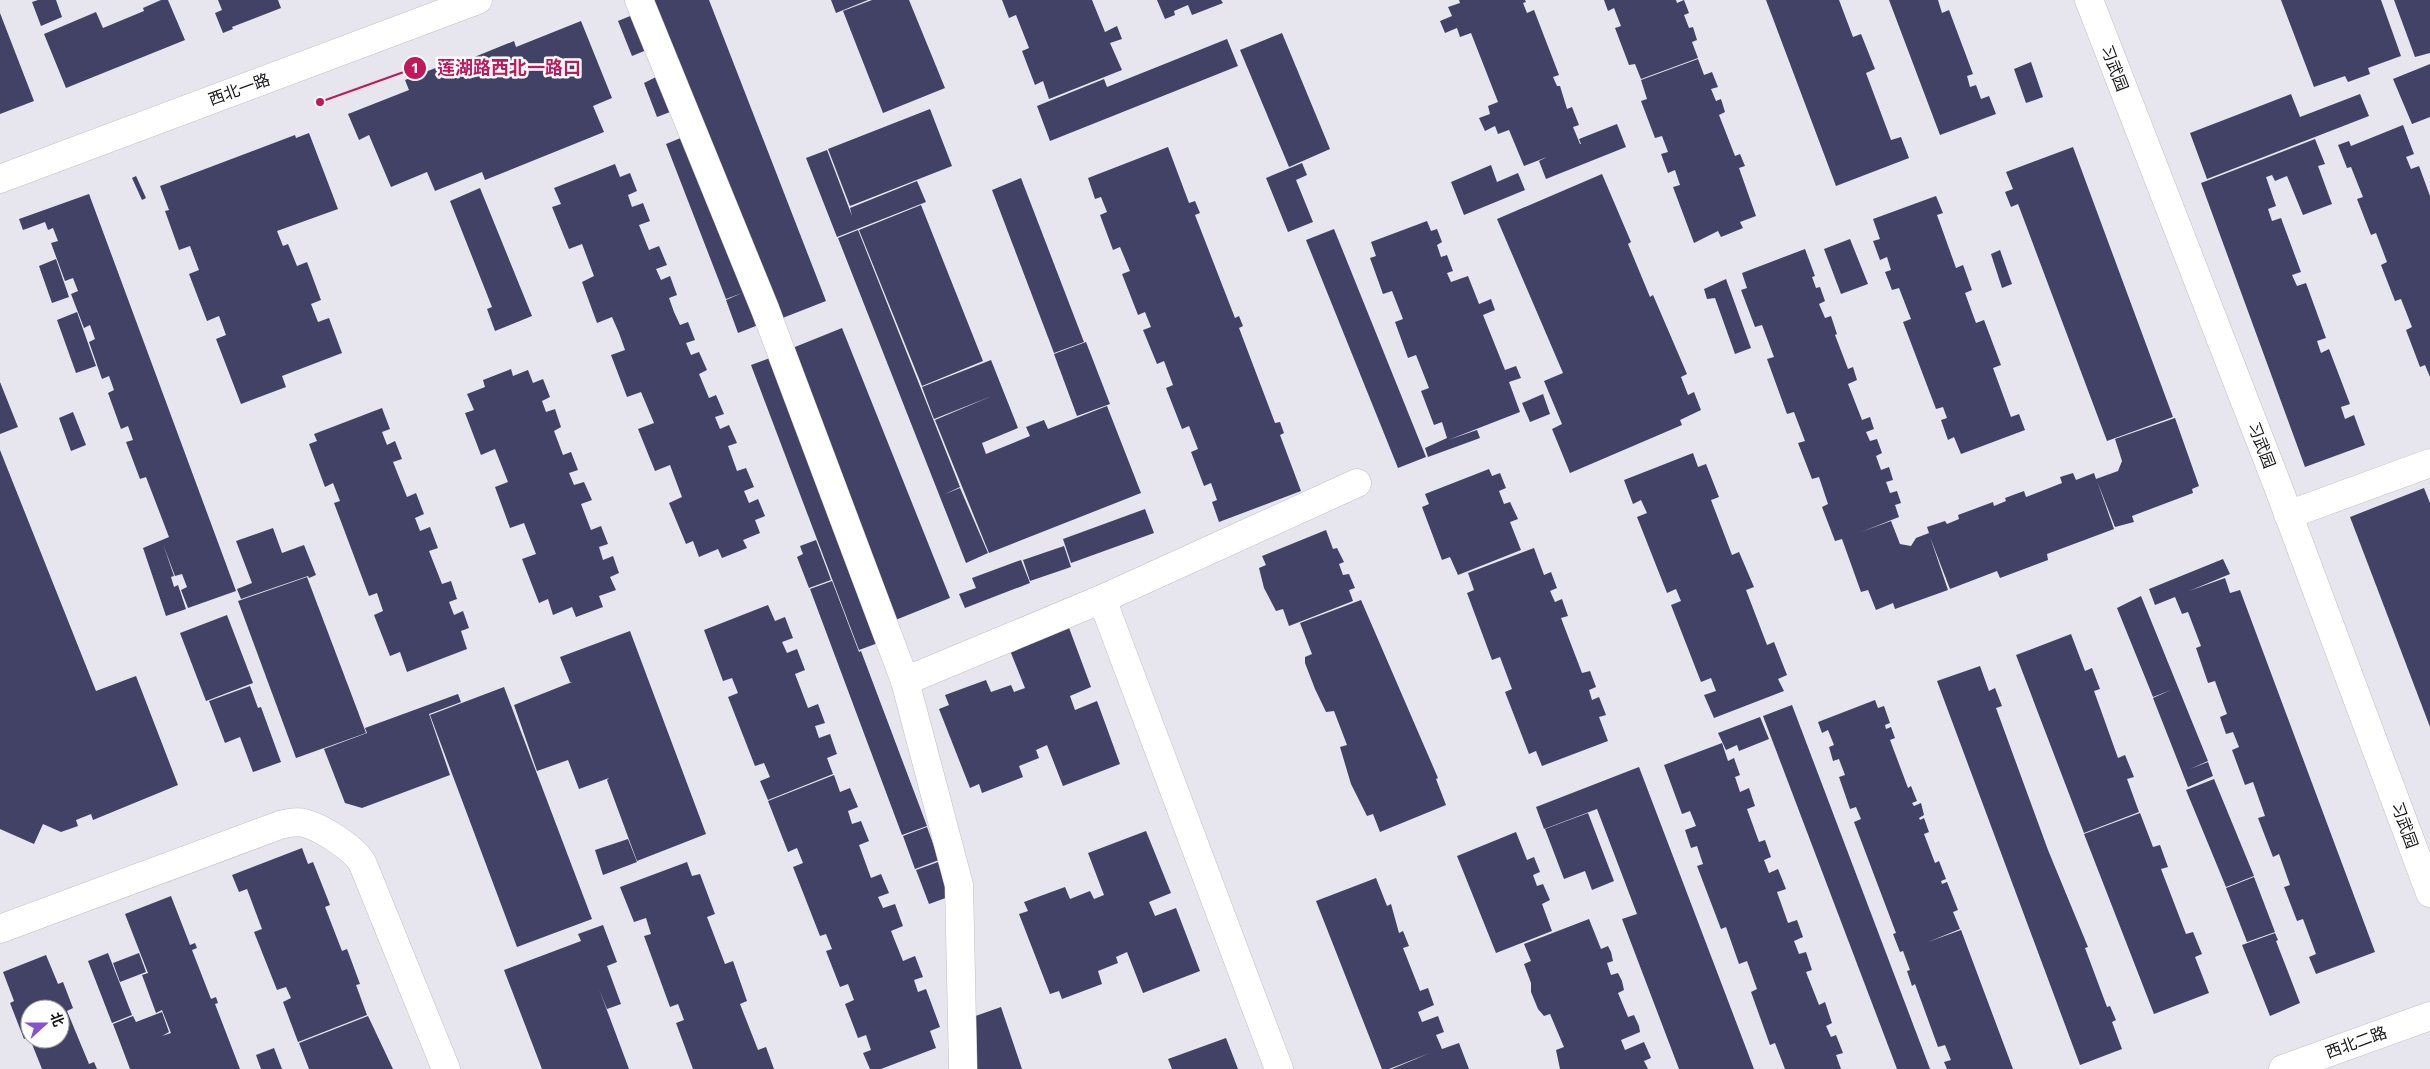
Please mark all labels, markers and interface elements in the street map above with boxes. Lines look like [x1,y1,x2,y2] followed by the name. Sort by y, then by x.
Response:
[2096,42,2134,94] street label: 习武园
[402,51,591,84] callout: 莲湖路西北一路口
[437,55,581,79] text: 莲湖路西北一路口
[411,57,419,77] text: 1
[205,68,273,110] street label: 西北一路
[2243,419,2281,471] street label: 习武园
[2386,799,2424,851] street label: 习武园
[20,999,70,1049] north arrow
[46,1009,69,1029] text: 北
[2322,1021,2390,1063] street label: 西北二路

